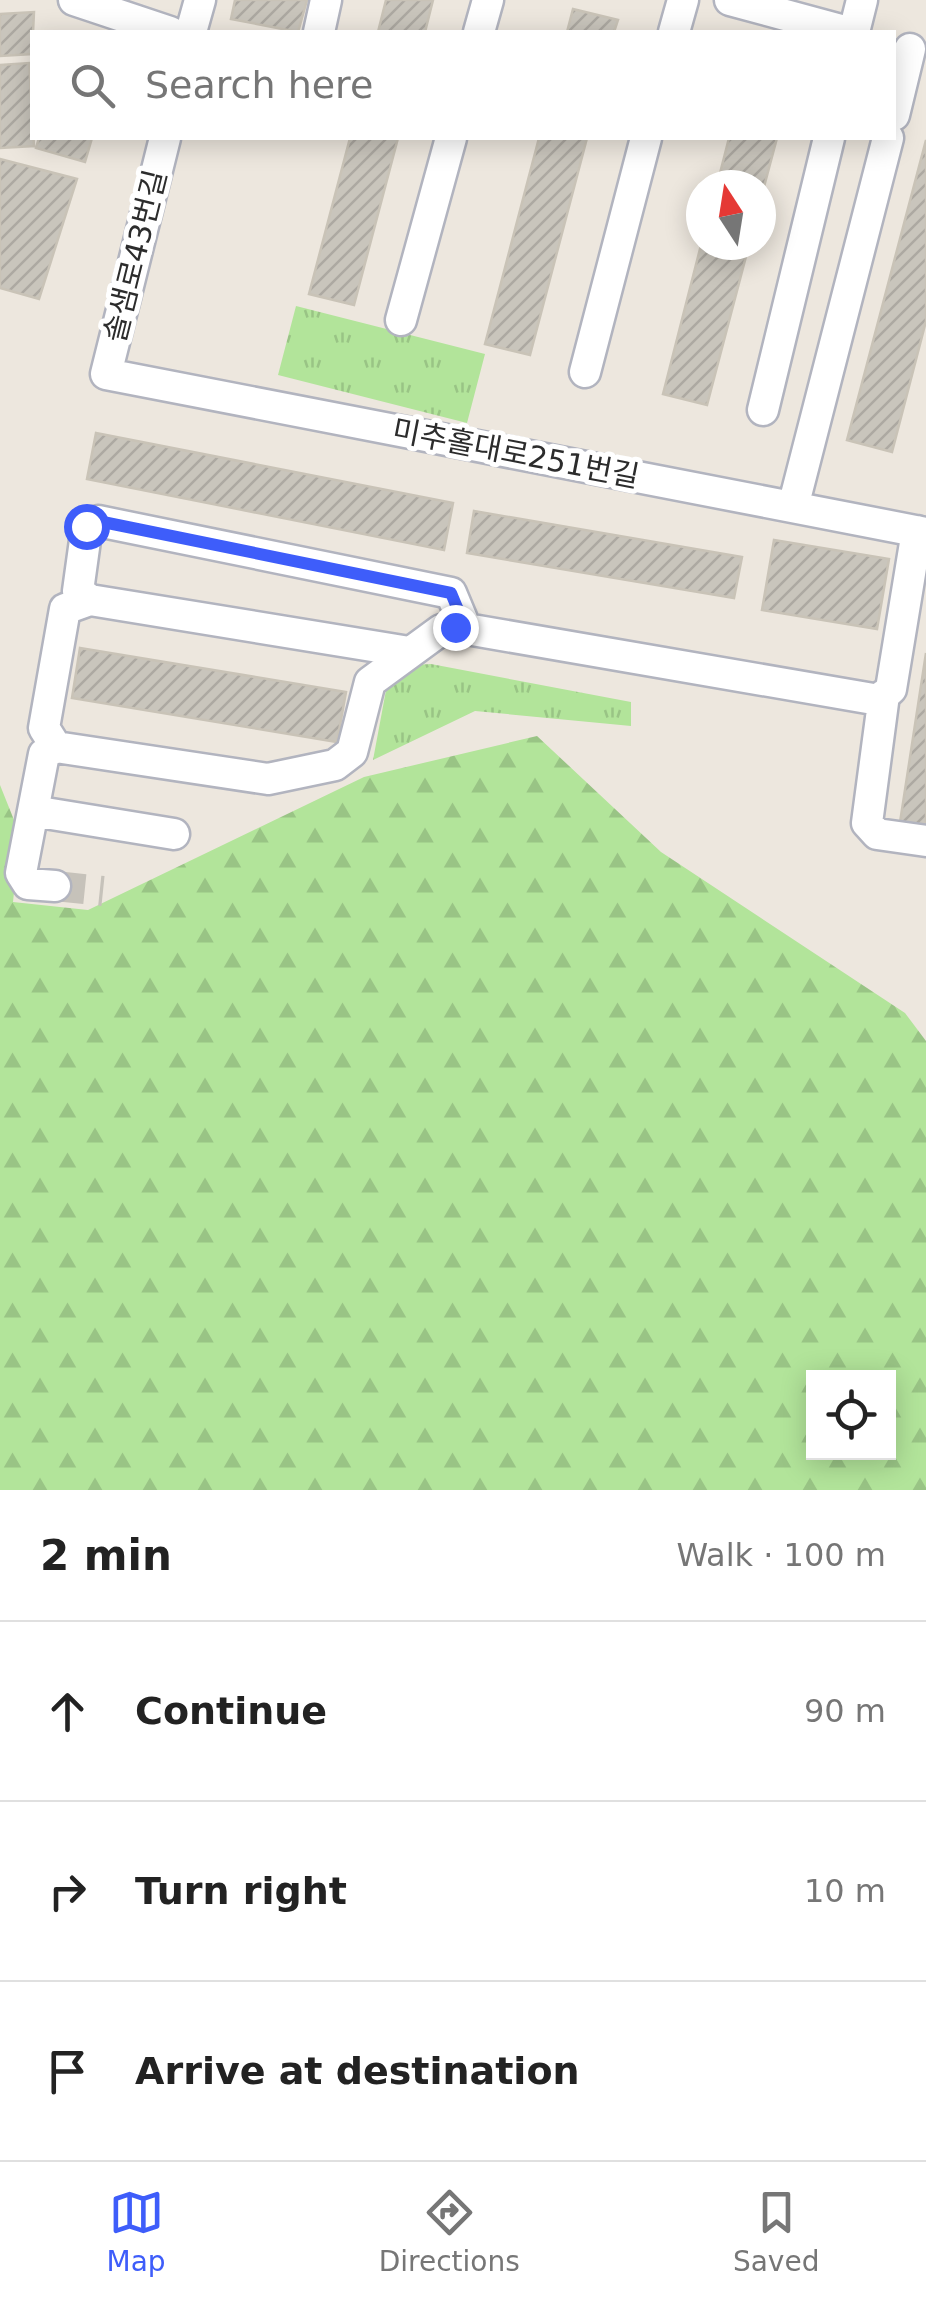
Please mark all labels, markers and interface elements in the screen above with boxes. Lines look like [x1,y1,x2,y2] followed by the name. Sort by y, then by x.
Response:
[30,30,896,140] search box
[65,58,120,113] icon: search
[145,63,373,107] text: Search here
[97,166,173,346] street label: 솔샘로43번길
[686,170,776,260] north arrow
[390,412,642,494] street label: 미추홀대로251번길
[64,504,110,550] route start
[433,605,479,651] route end
[806,1370,896,1460] map controls
[806,1370,896,1460] button: locate
[40,1531,172,1580] text: 2 min
[676,1536,886,1574] text: Walk · 100 m
[40,1684,95,1739] icon: ahead
[135,1689,327,1733] text: Continue
[804,1692,886,1730] text: 90 m
[40,1864,95,1919] icon: right
[135,1869,347,1913] text: Turn right
[804,1872,886,1910] text: 10 m
[40,2044,95,2099] icon: arrive
[135,2049,580,2093] text: Arrive at destination
[107,2185,166,2278] tab: Map
[379,2185,520,2278] tab: Directions
[733,2185,819,2278] tab: Saved

